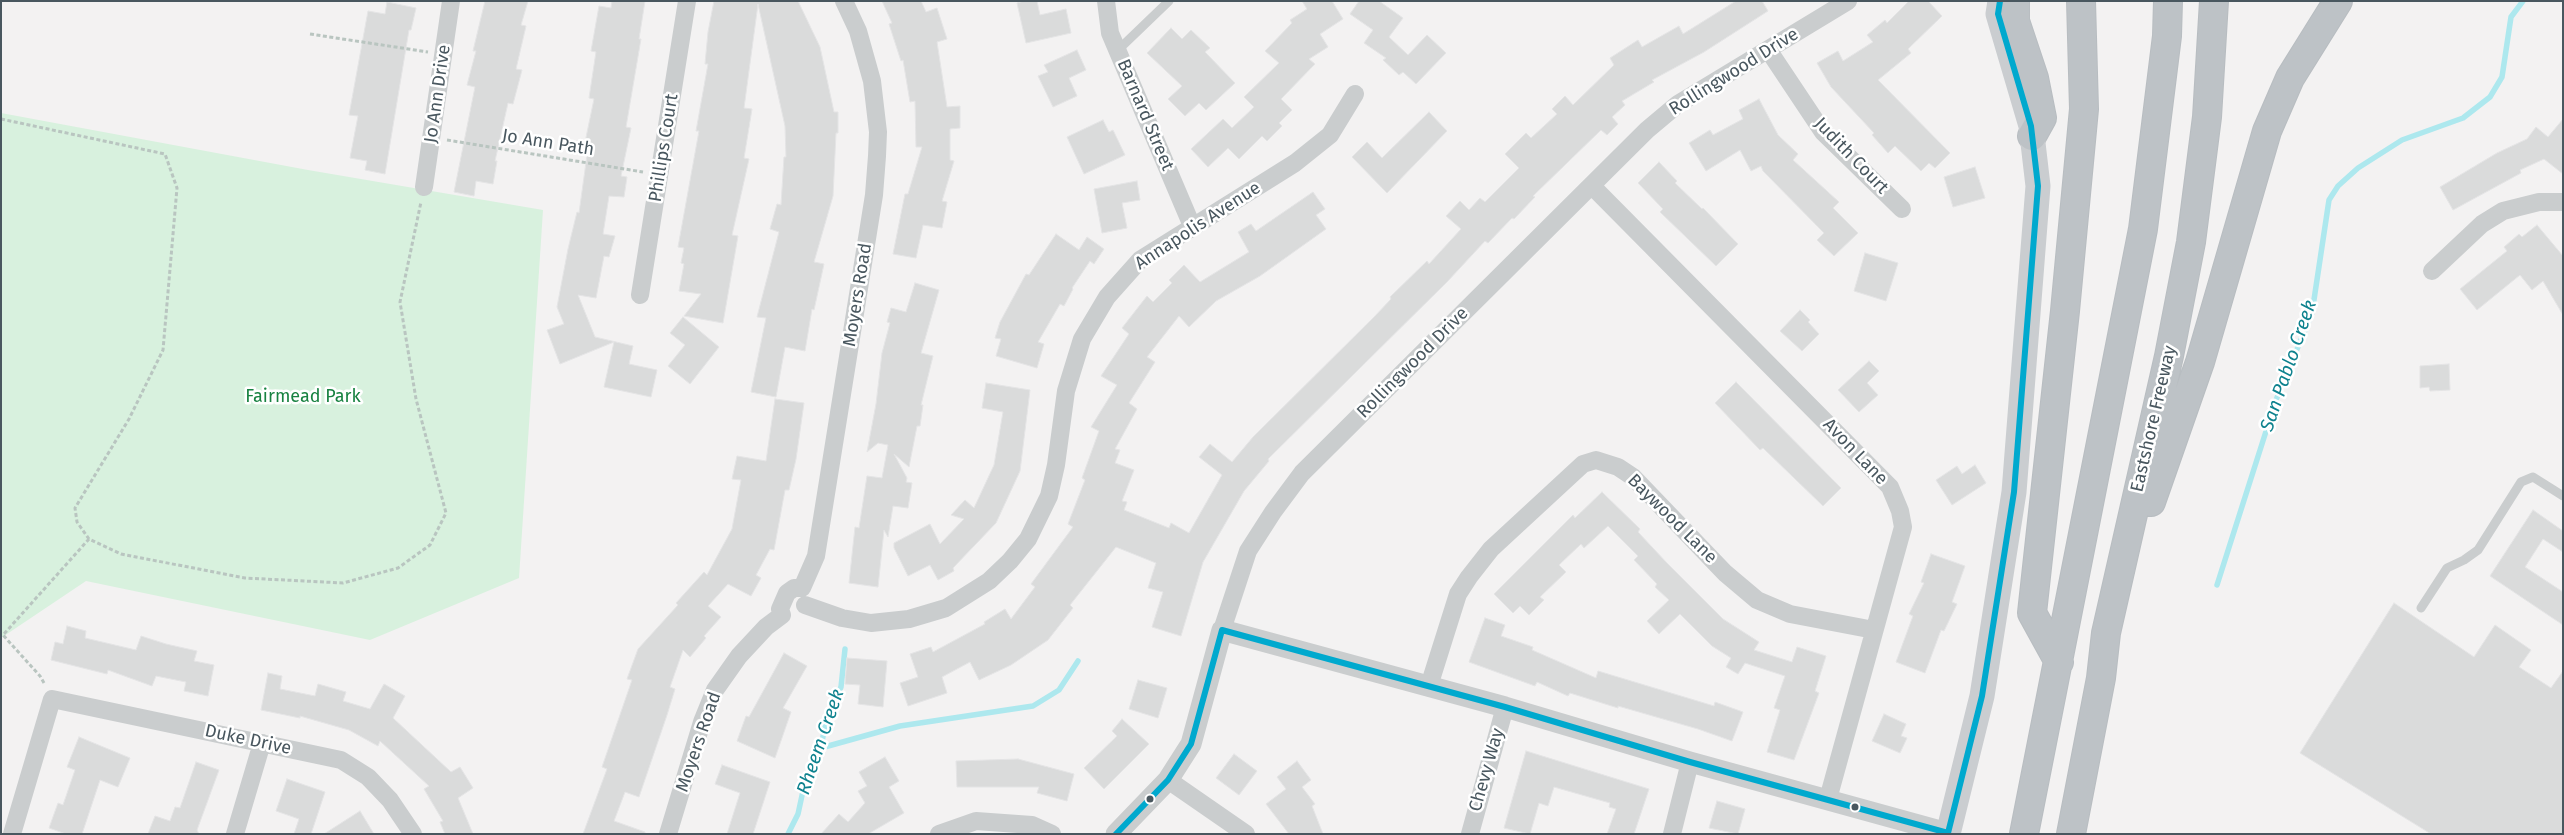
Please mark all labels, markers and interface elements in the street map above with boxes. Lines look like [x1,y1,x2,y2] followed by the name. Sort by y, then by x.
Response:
[1665,24,1803,120] street label: Rollingwood Drive
[420,43,456,145] street label: Jo Ann Drive
[1112,56,1178,174] street label: Barnard Street
[645,92,683,204] street label: Phillips Court
[1809,113,1893,199] street label: Judith Court
[500,125,596,161] street label: Jo Ann Path
[1131,177,1265,275] street label: Annapolis Avenue
[839,242,877,348] street label: Moyers Road
[2256,297,2322,435] water label: San Pablo Creek
[1353,303,1473,423] street label: Rollingwood Drive
[2127,344,2181,494] street label: Eastshore Freeway
[245,386,361,408] park label: Fairmead Park
[1818,414,1892,490] street label: Avon Lane
[1623,470,1721,568] street label: Baywood Lane
[792,686,850,798] water label: Rheem Creek
[672,689,726,795] street label: Moyers Road
[203,720,293,760] street label: Duke Drive
[1465,726,1509,814] street label: Chevy Way
[1145,794,1155,804] unlabelled marker
[1850,802,1860,812] unlabelled marker

